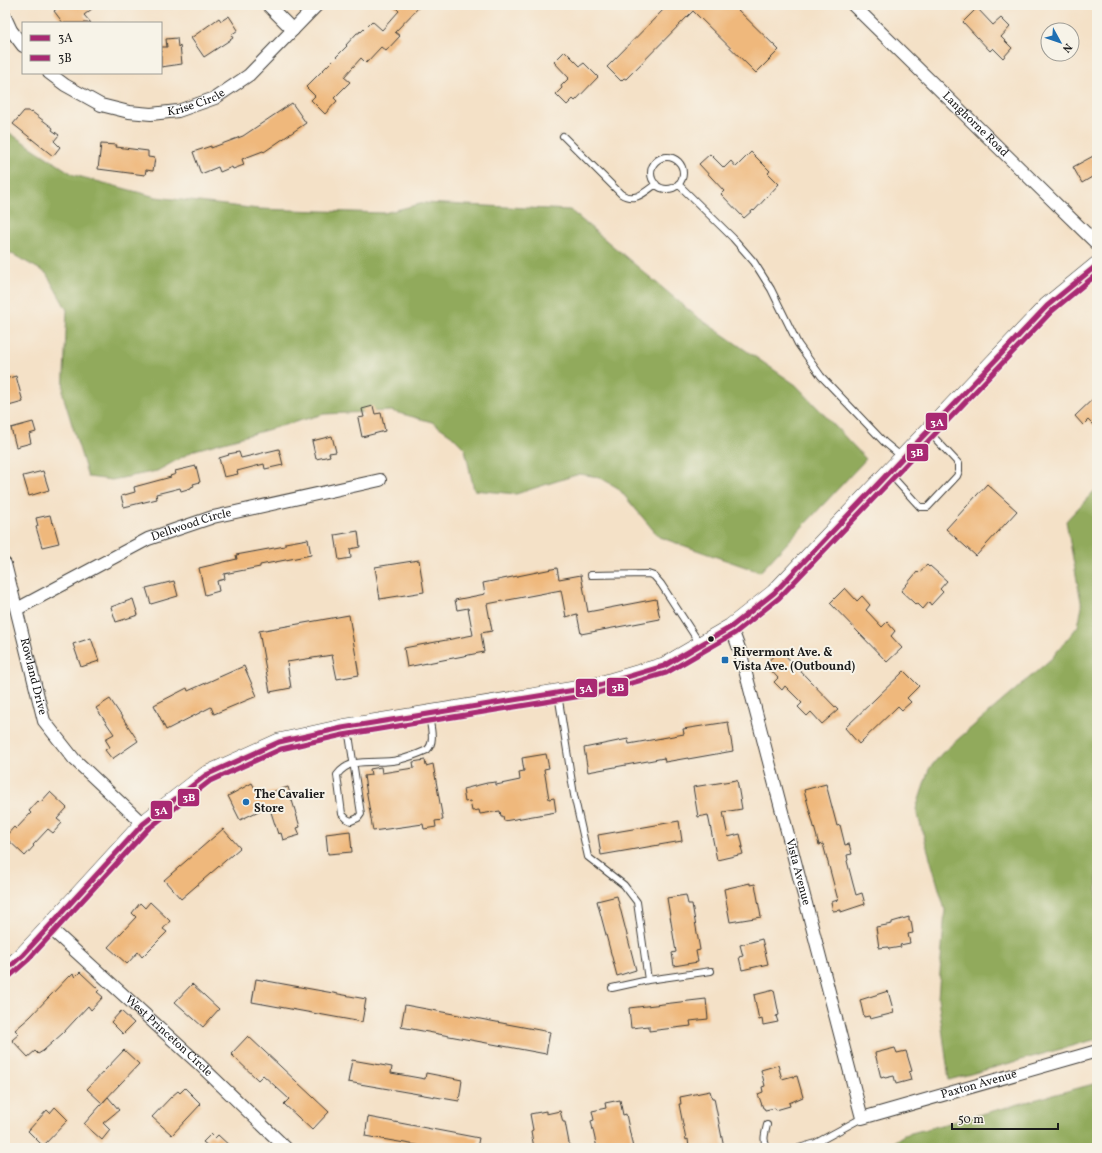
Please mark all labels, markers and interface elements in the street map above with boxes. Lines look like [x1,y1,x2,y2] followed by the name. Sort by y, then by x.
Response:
[22,22,162,74] legend
[1040,22,1080,62] north arrow
[58,31,73,47] text: 3A
[1058,40,1075,55] text: N
[58,51,72,67] text: 3B
[166,85,229,120] street label: Krise Circle
[938,88,1012,161] street label: Langhorne Road
[925,412,948,431] line badge: 3A
[930,416,944,431] text: 3A
[906,443,929,462] line badge: 3B
[911,446,923,461] text: 3B
[149,505,233,545] street label: Dellwood Circle
[706,634,716,644] unlabelled marker
[16,636,50,717] street label: Rowland Drive
[733,645,855,675] place label: Rivermont Ave. & Vista Ave. (Outbound)
[720,655,730,665] marker: Rivermont Ave. & Vista Ave. (Outbound)
[606,677,629,697] line badge: 3B
[575,678,598,698] line badge: 3A
[612,681,624,696] text: 3B
[579,682,593,697] text: 3A
[254,787,325,817] place label: The Cavalier Store
[177,788,200,807] line badge: 3B
[183,791,195,806] text: 3B
[241,797,251,807] marker: The Cavalier Store
[150,800,173,820] line badge: 3A
[154,804,168,819] text: 3A
[781,837,814,907] street label: Vista Avenue
[121,992,216,1081] street label: West Princeton Circle
[939,1066,1019,1103] street label: Paxton Avenue
[952,1105,1058,1131] scale bar
[958,1112,984,1128] text: 50 m

